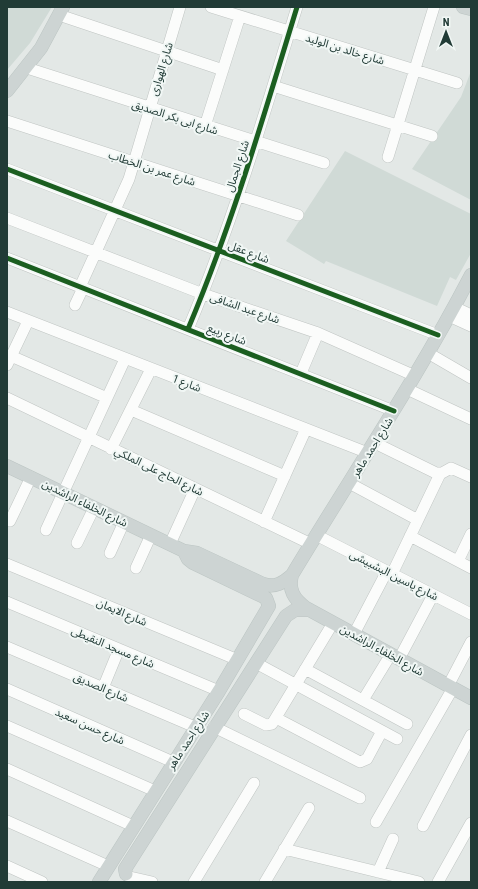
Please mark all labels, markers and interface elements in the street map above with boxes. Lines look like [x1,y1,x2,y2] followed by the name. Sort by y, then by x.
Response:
[426,12,466,52] north arrow
[443,16,450,29] text: N
[304,31,386,69] street label: شارع خالد بن الوليد
[147,40,177,98] street label: شارع الهوارى
[130,97,220,139] street label: شارع ابى بكر الصديق
[223,138,253,194] street label: شارع الجمال
[106,148,197,190] street label: شارع عمر بن الخطاب
[226,239,272,267] street label: شارع عقل
[208,290,282,328] street label: شارع عبد الشافى
[205,321,248,349] street label: شارع ربيع
[170,372,203,396] street label: شارع 1
[349,415,397,481] street label: شارع احمد ماهر
[111,444,206,501] street label: شارع الحاج على الملكي
[40,477,130,531] street label: شارع الخلفاء الراشدين
[347,547,441,604] street label: شارع ياسين البشبيشى
[94,596,149,630] street label: شارع الايمان
[337,622,426,680] street label: شارع الخلفاء الراشدين
[69,624,157,672] street label: شارع مسجد النقيطى
[71,670,130,706] street label: شارع الصديق
[53,705,127,749] street label: شارع حسن سعيد
[164,708,213,773] street label: شارع احمد ماهر

